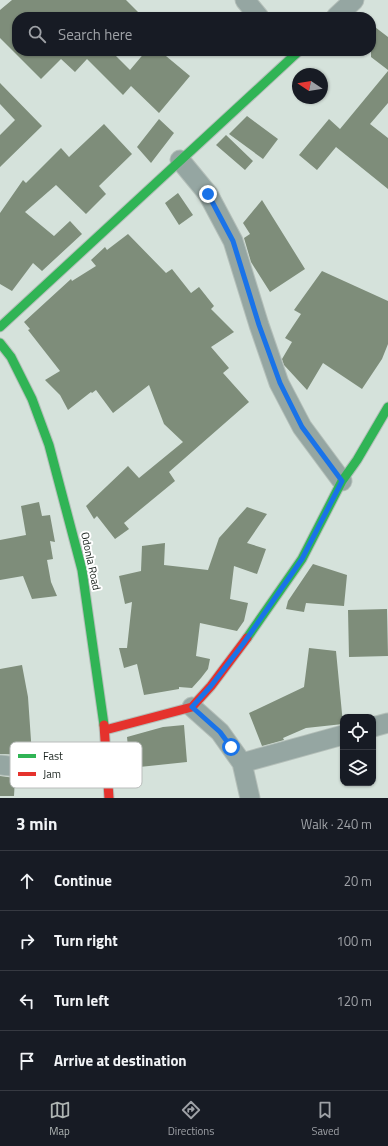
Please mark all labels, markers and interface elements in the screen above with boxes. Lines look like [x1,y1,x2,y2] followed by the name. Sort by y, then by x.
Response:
[12,12,376,56] search box
[26,23,48,45] icon: search
[58,23,132,46] text: Search here
[292,68,328,104] north arrow
[199,185,217,203] route end
[77,530,105,592] street label: Odonla Road
[340,714,376,786] map controls
[340,714,376,750] button: locate
[222,738,240,756] route start
[10,742,142,788] legend
[43,748,63,764] text: Fast
[340,750,376,786] button: layers
[43,766,61,782] text: Jam
[16,811,57,837] text: 3 min
[301,814,372,834] text: Walk · 240 m
[54,869,112,892] text: Continue
[16,870,38,892] icon: ahead
[344,871,372,891] text: 20 m
[54,929,118,952] text: Turn right
[16,930,38,952] icon: right
[336,931,372,951] text: 100 m
[54,989,109,1012] text: Turn left
[16,990,38,1012] icon: left
[336,991,372,1011] text: 120 m
[54,1049,187,1072] text: Arrive at destination
[16,1050,38,1072] icon: arrive
[49,1099,71,1139] tab: Map
[168,1099,214,1139] tab: Directions
[311,1099,339,1139] tab: Saved

